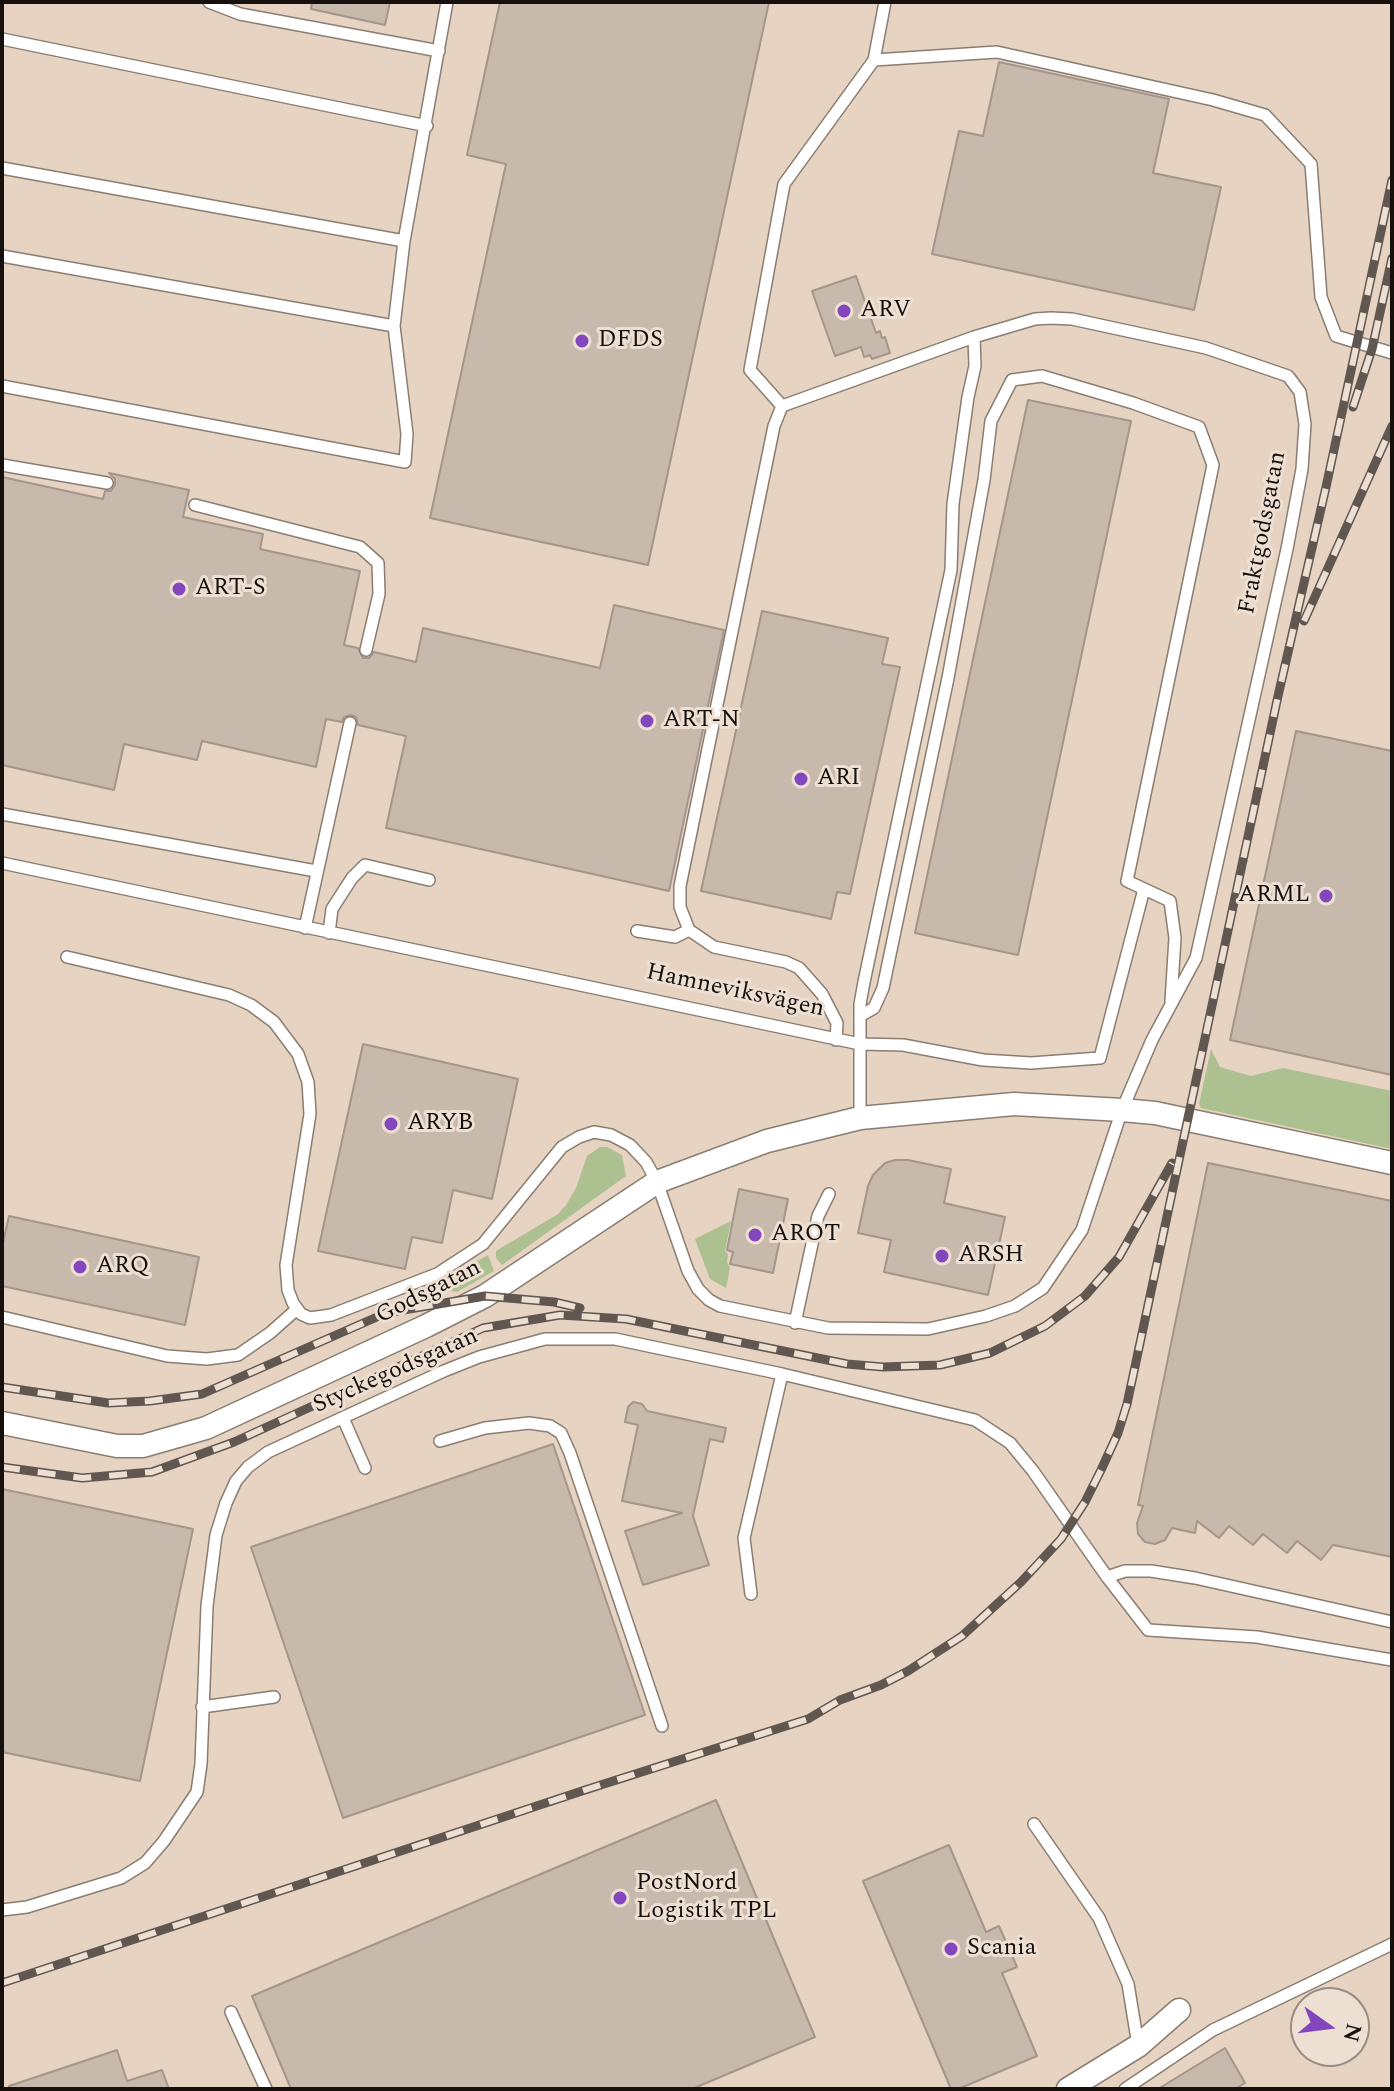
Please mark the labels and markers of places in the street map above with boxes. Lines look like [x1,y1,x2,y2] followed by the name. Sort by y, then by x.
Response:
[860,297,911,325] place label: ARV
[835,302,853,320] marker: ARV
[598,327,663,355] place label: DFDS
[573,332,591,350] marker: DFDS
[195,575,266,603] place label: ART-S
[170,580,188,598] marker: ART-S
[663,707,740,735] place label: ART-N
[638,712,656,730] marker: ART-N
[817,765,860,793] place label: ARI
[792,770,810,788] marker: ARI
[1238,882,1310,910] place label: ARML
[1317,887,1335,905] marker: ARML
[407,1110,473,1138] place label: ARYB
[382,1115,400,1133] marker: ARYB
[771,1221,840,1249] place label: AROT
[746,1226,764,1244] marker: AROT
[958,1242,1024,1270] place label: ARSH
[933,1247,951,1265] marker: ARSH
[96,1253,149,1281] place label: ARQ
[71,1258,89,1276] marker: ARQ
[636,1870,777,1926] place label: PostNord Logistik TPL
[611,1889,629,1907] marker: PostNord Logistik TPL
[967,1935,1037,1963] place label: Scania
[942,1940,960,1958] marker: Scania

